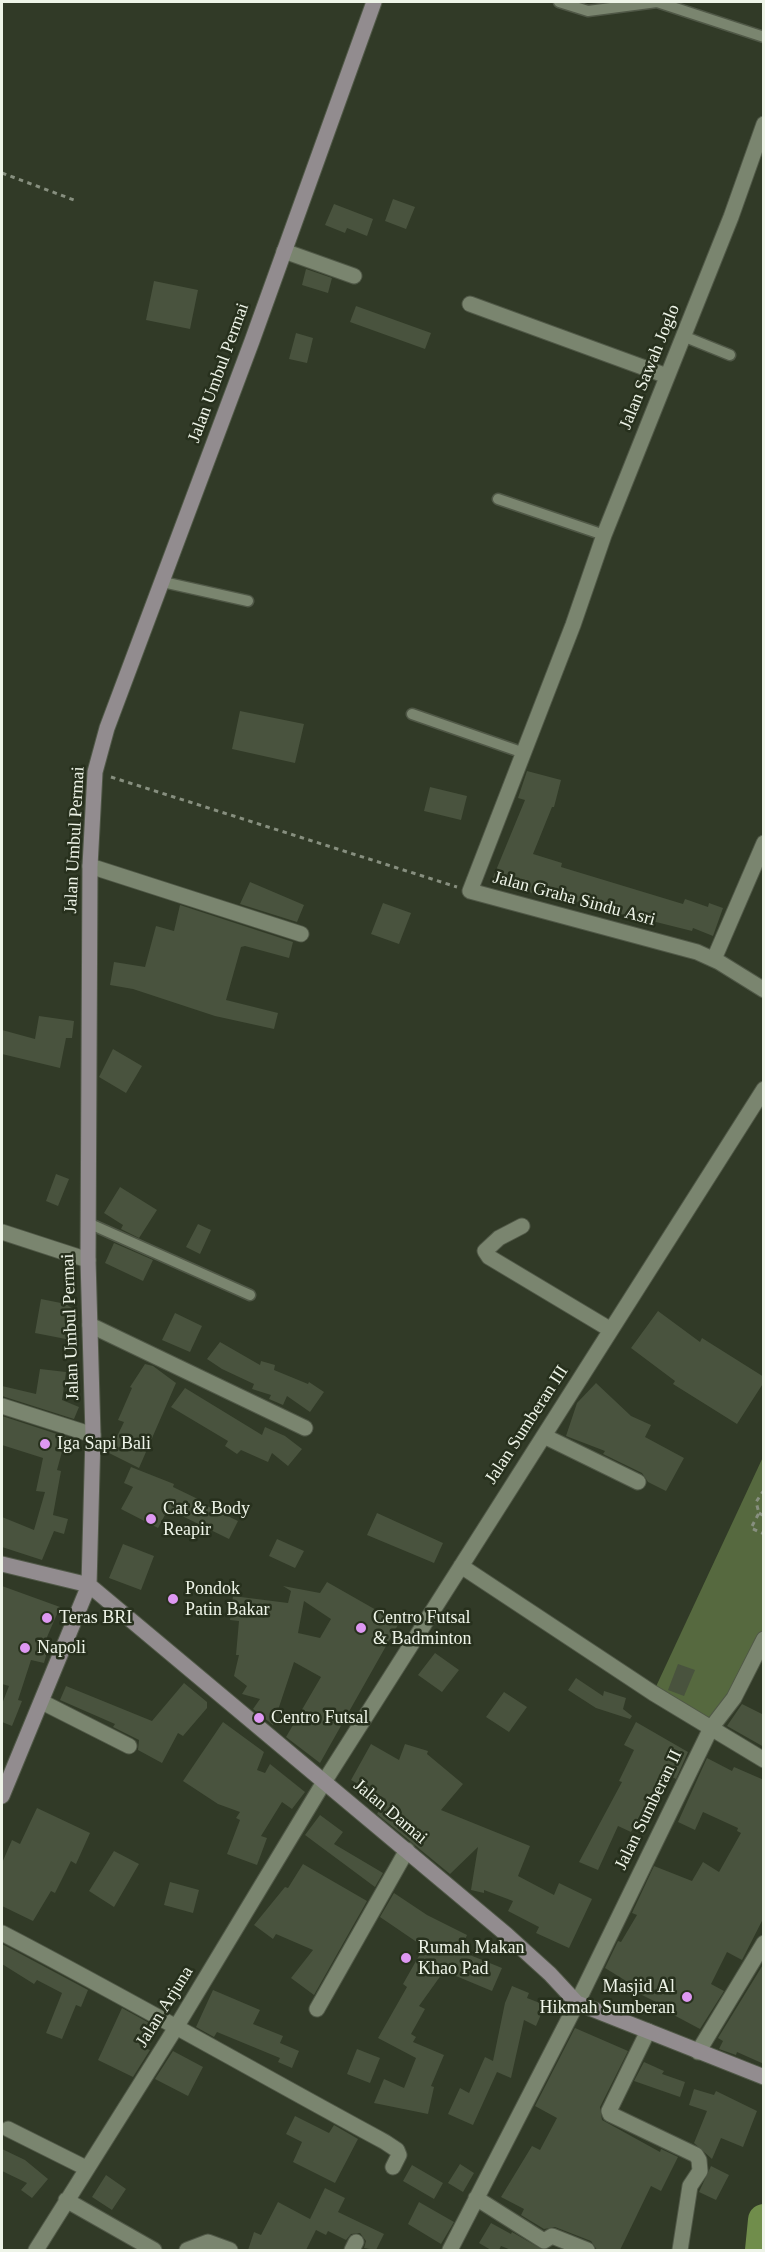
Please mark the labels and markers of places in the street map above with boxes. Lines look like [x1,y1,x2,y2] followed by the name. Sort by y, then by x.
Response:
[57,1433,151,1455] place label: Iga Sapi Bali
[38,1437,52,1451] marker: Iga Sapi Bali
[163,1498,250,1540] place label: Cat & Body Reapir
[144,1512,158,1526] marker: Cat & Body Reapir
[185,1578,269,1620] place label: Pondok Patin Bakar
[166,1592,180,1606] marker: Pondok Patin Bakar
[59,1607,132,1629] place label: Teras BRI
[373,1607,471,1650] place label: Centro Futsal & Badminton
[40,1611,54,1625] marker: Teras BRI
[354,1621,368,1635] marker: Centro Futsal & Badminton
[37,1637,86,1659] place label: Napoli
[18,1641,32,1655] marker: Napoli
[271,1707,368,1729] place label: Centro Futsal
[252,1711,266,1725] marker: Centro Futsal
[418,1937,524,1980] place label: Rumah Makan Khao Pad
[399,1951,413,1965] marker: Rumah Makan Khao Pad
[540,1976,675,2018] place label: Masjid Al Hikmah Sumberan
[680,1990,694,2004] marker: Masjid Al Hikmah Sumberan

